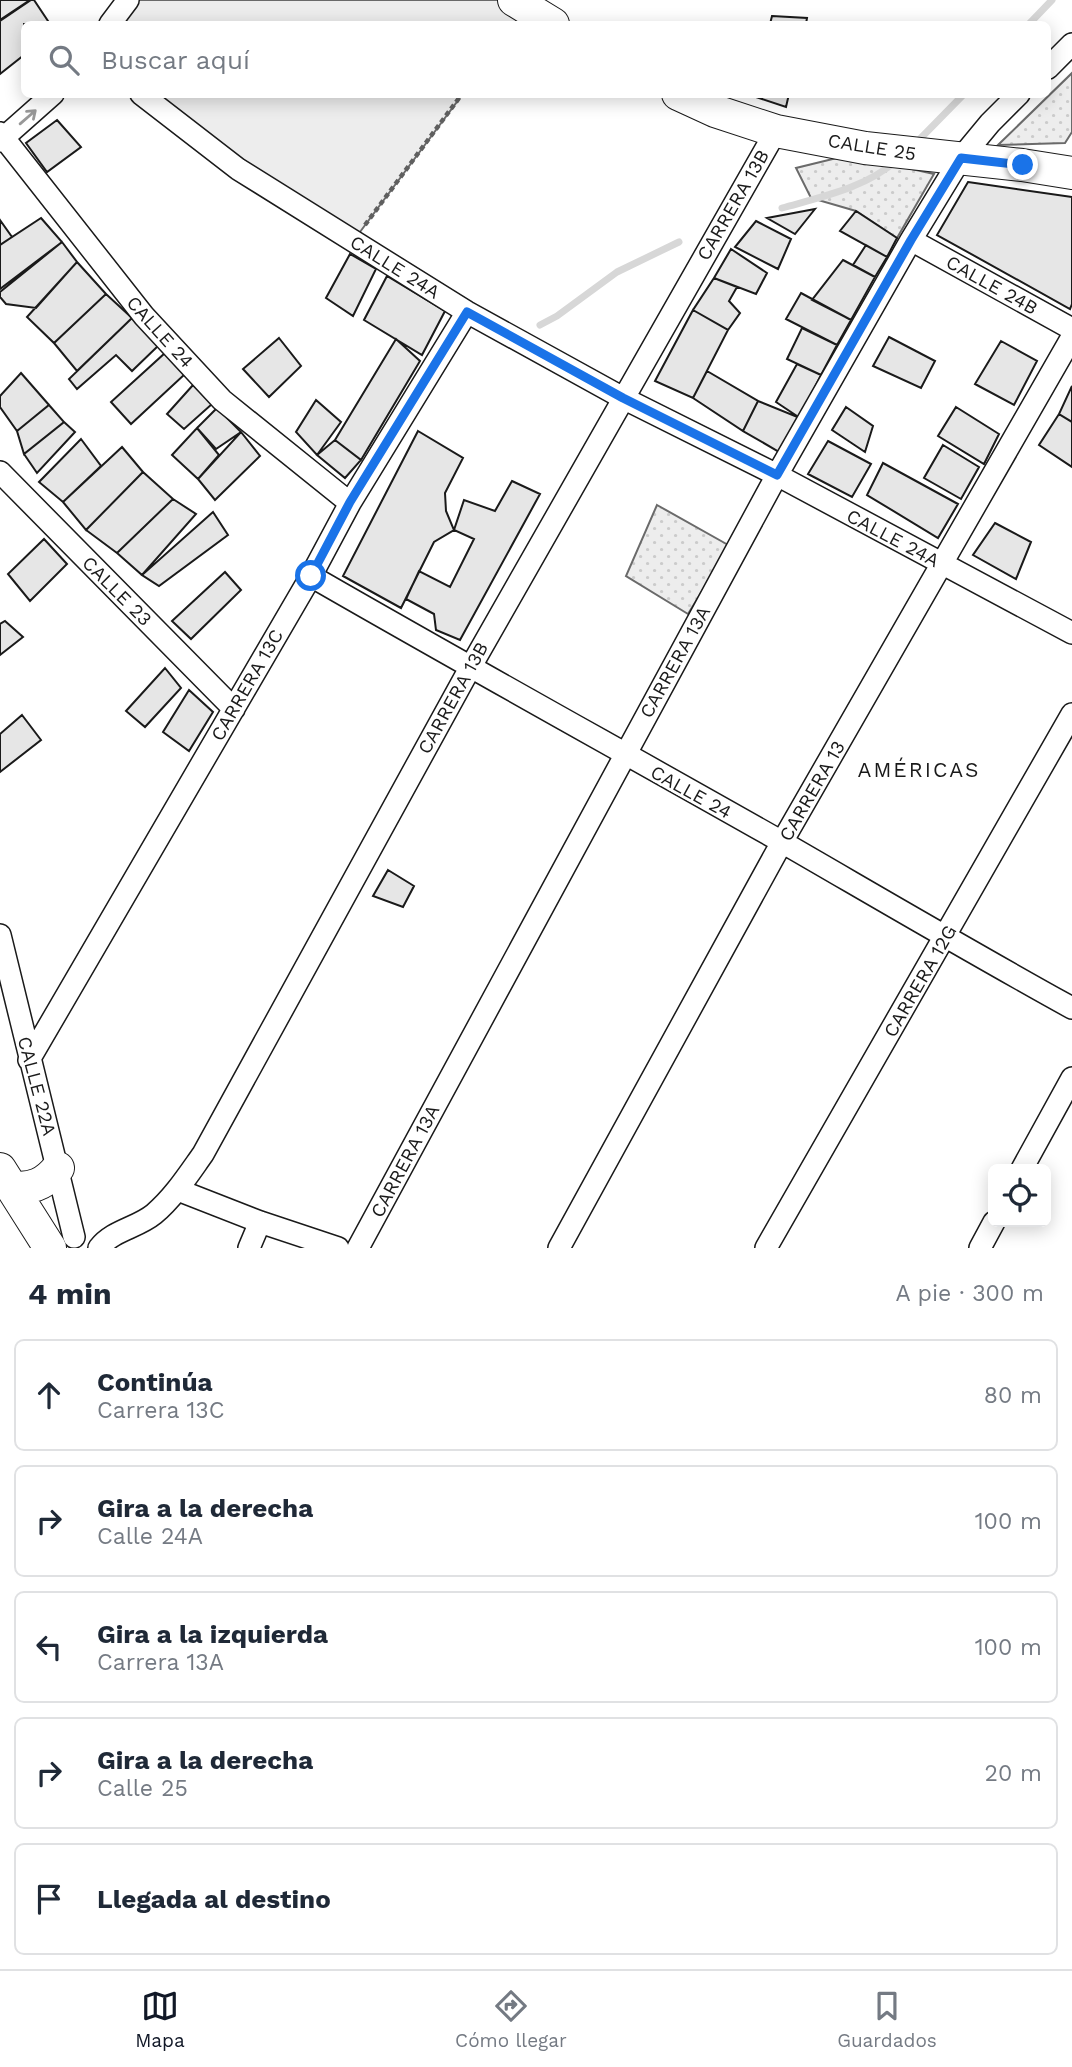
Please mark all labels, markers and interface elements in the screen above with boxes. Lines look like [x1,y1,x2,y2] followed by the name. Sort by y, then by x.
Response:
[21,21,1051,98] search box
[45,41,83,79] icon: search
[101,45,250,75] text: Buscar aquí
[19,109,37,125] one-way arrow
[826,129,918,165] street label: CALLE 25
[692,145,774,265] street label: CARRERA 13B
[1007,149,1038,180] route end
[346,230,445,304] street label: CALLE 24A
[942,250,1042,320] street label: CALLE 24B
[122,291,198,373] street label: CALLE 24
[843,504,944,572] street label: CALLE 24A
[77,551,157,631] street label: CALLE 23
[295,560,326,591] route start
[635,602,715,722] street label: CARRERA 13A
[206,625,288,745] street label: CARRERA 13C
[413,638,493,758] street label: CARRERA 13B
[774,737,850,845] street label: CARRERA 13
[858,757,980,782] district label: AMÉRICAS
[646,760,736,824] street label: CALLE 24
[879,921,961,1041] street label: CARRERA 12G
[13,1034,61,1138] street label: CALLE 22A
[366,1100,445,1221] street label: CARRERA 13A
[988,1164,1051,1227] map controls
[988,1164,1051,1227] button: locate
[28,1276,112,1311] text: 4 min
[895,1280,1044,1307] text: A pie · 300 m
[97,1367,213,1397] text: Continúa
[30,1376,68,1414] icon: ahead
[984,1382,1042,1409] text: 80 m
[97,1397,225,1424] text: Carrera 13C
[97,1493,313,1523] text: Gira a la derecha
[30,1502,68,1540] icon: right
[975,1508,1042,1535] text: 100 m
[97,1523,203,1550] text: Calle 24A
[97,1619,328,1649] text: Gira a la izquierda
[30,1628,68,1666] icon: left
[975,1634,1042,1661] text: 100 m
[97,1649,224,1676] text: Carrera 13A
[97,1745,313,1775] text: Gira a la derecha
[30,1754,68,1792] icon: right
[985,1760,1042,1787] text: 20 m
[97,1775,188,1802] text: Calle 25
[30,1880,68,1918] icon: arrive
[97,1884,331,1914] text: Llegada al destino
[135,1987,185,2052] tab: Mapa
[455,1987,567,2052] tab: Cómo llegar
[837,1987,937,2052] tab: Guardados

